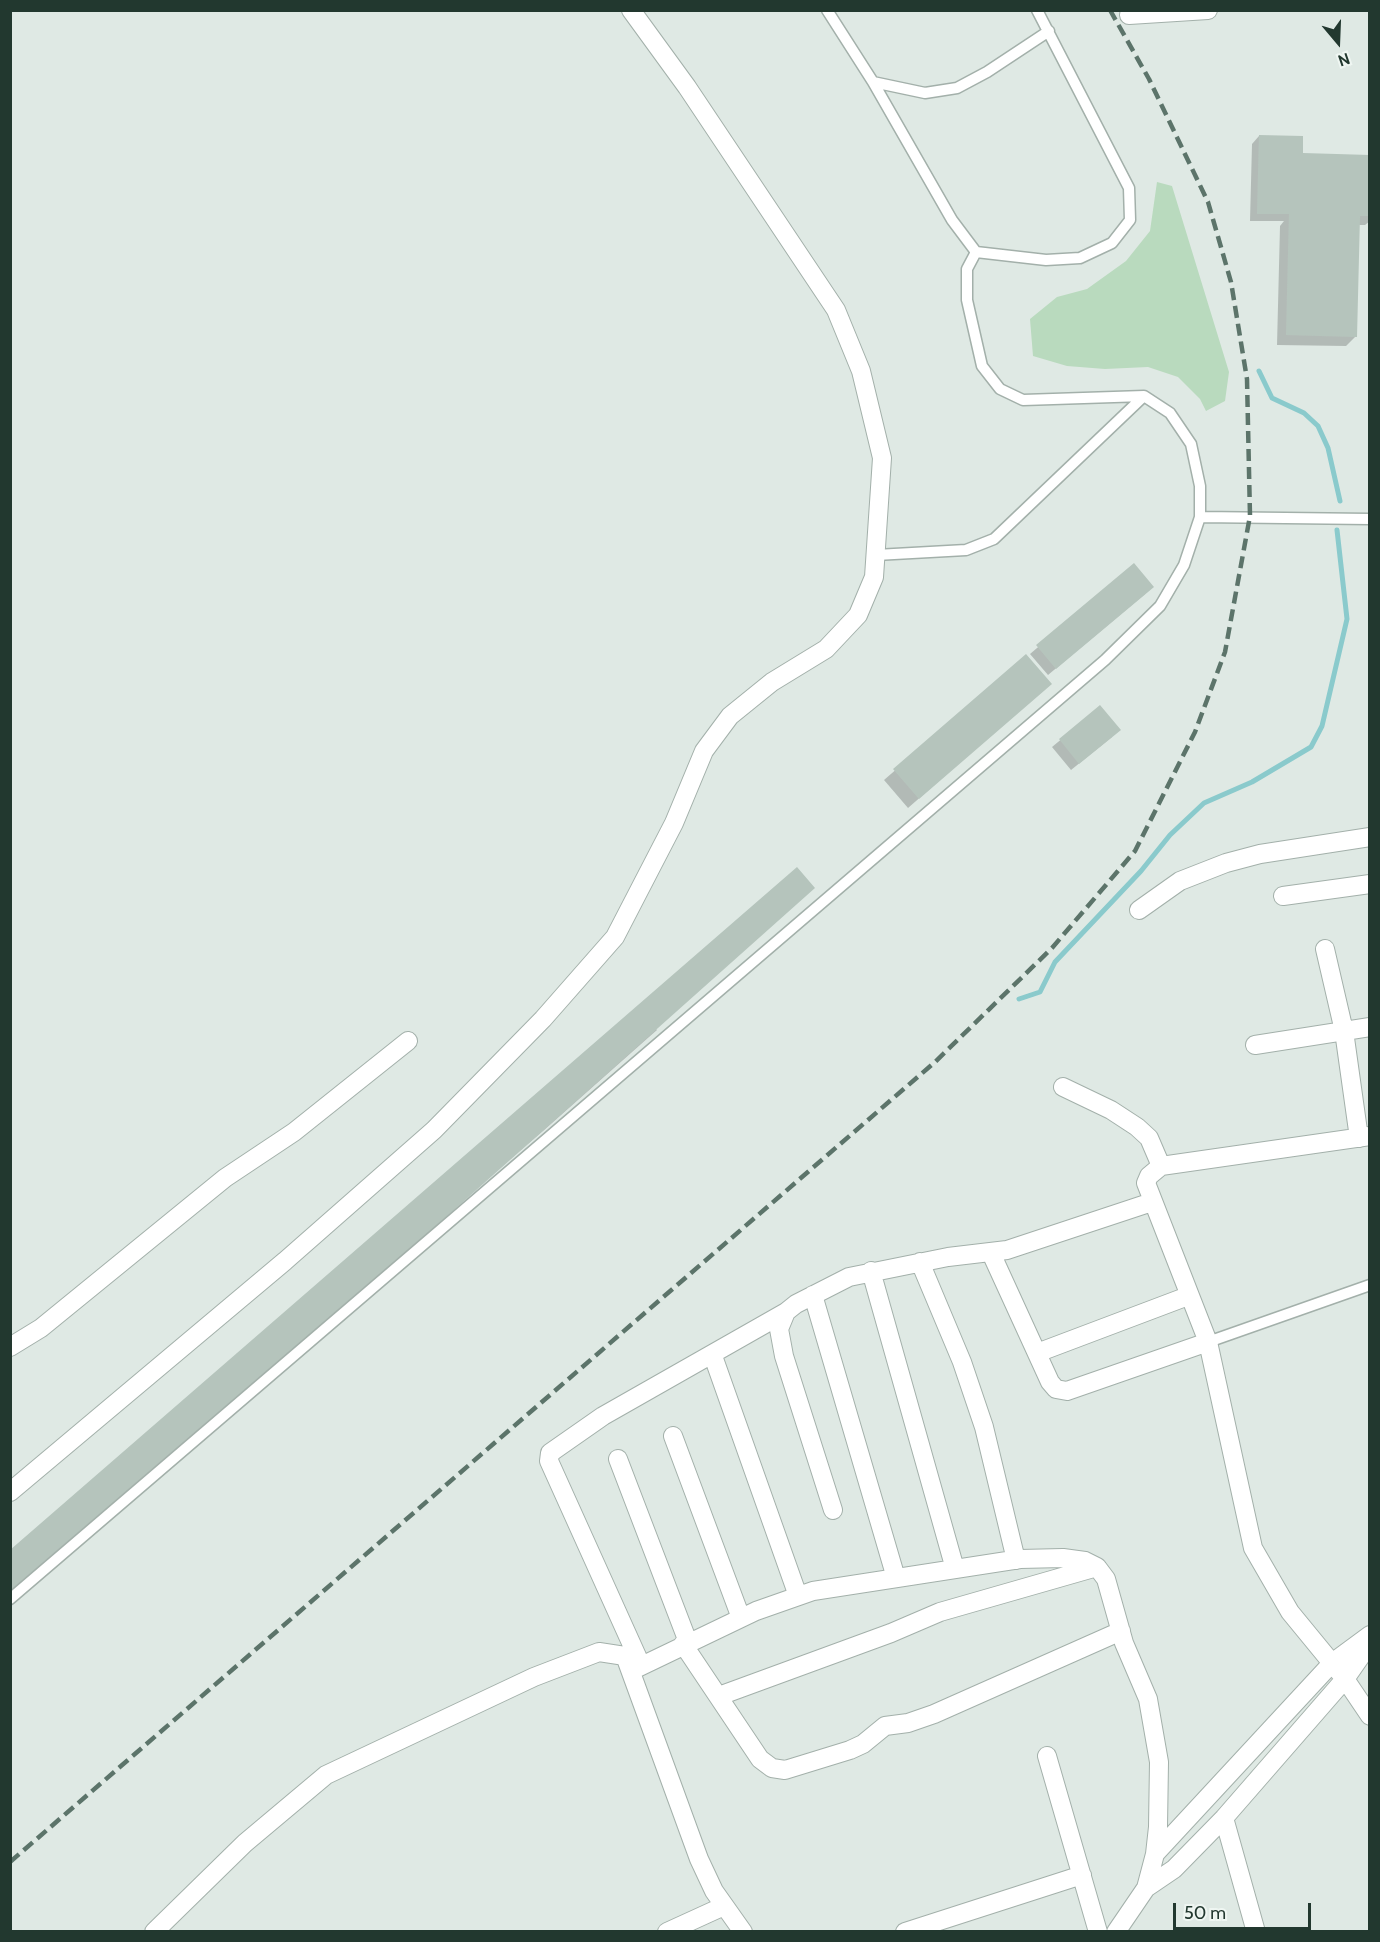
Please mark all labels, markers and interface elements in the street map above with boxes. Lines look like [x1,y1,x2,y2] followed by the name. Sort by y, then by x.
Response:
[1308,12,1368,72] north arrow
[1336,49,1352,70] text: N
[1176,1891,1314,1929] scale bar
[1184,1902,1226,1924] text: 50 m

